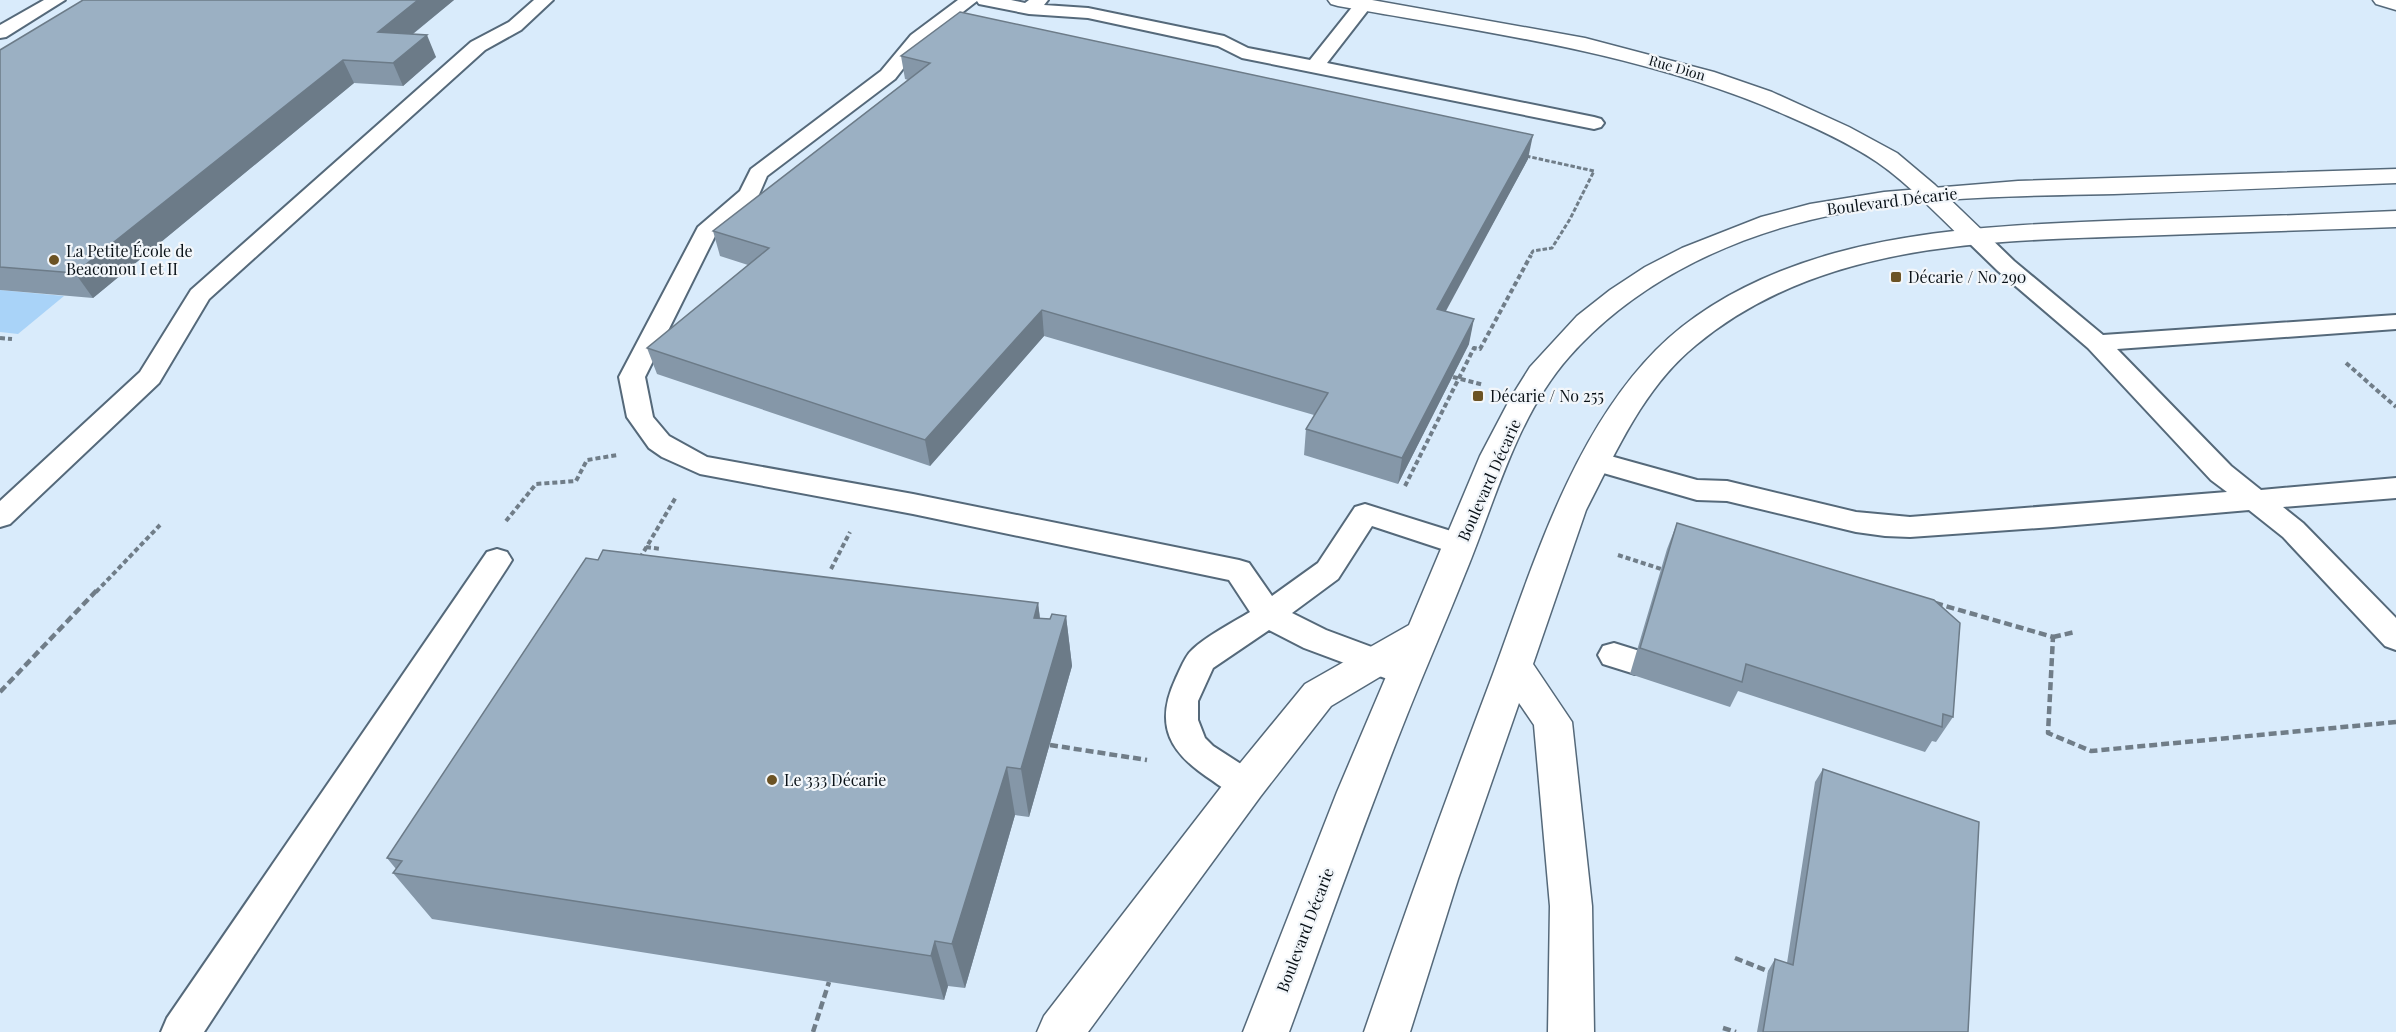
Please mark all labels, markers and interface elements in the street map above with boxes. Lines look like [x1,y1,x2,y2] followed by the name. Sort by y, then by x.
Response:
[1647,50,1708,85] street label: Rue Dion
[1825,182,1959,219] street label: Boulevard Décarie
[66,240,193,279] place label: La Petite École de Beaconou I et II
[47,253,61,267] marker: La Petite École de Beaconou I et II
[1908,266,2026,287] place label: Décarie / No 290
[1889,270,1903,284] marker: Décarie / No 290
[1490,385,1604,406] place label: Décarie / No 255
[1471,389,1485,403] marker: Décarie / No 255
[1452,415,1525,544] street label: Boulevard Décarie
[784,769,886,790] place label: Le 333 Décarie
[765,773,779,787] marker: Le 333 Décarie
[1271,865,1338,995] street label: Boulevard Décarie

